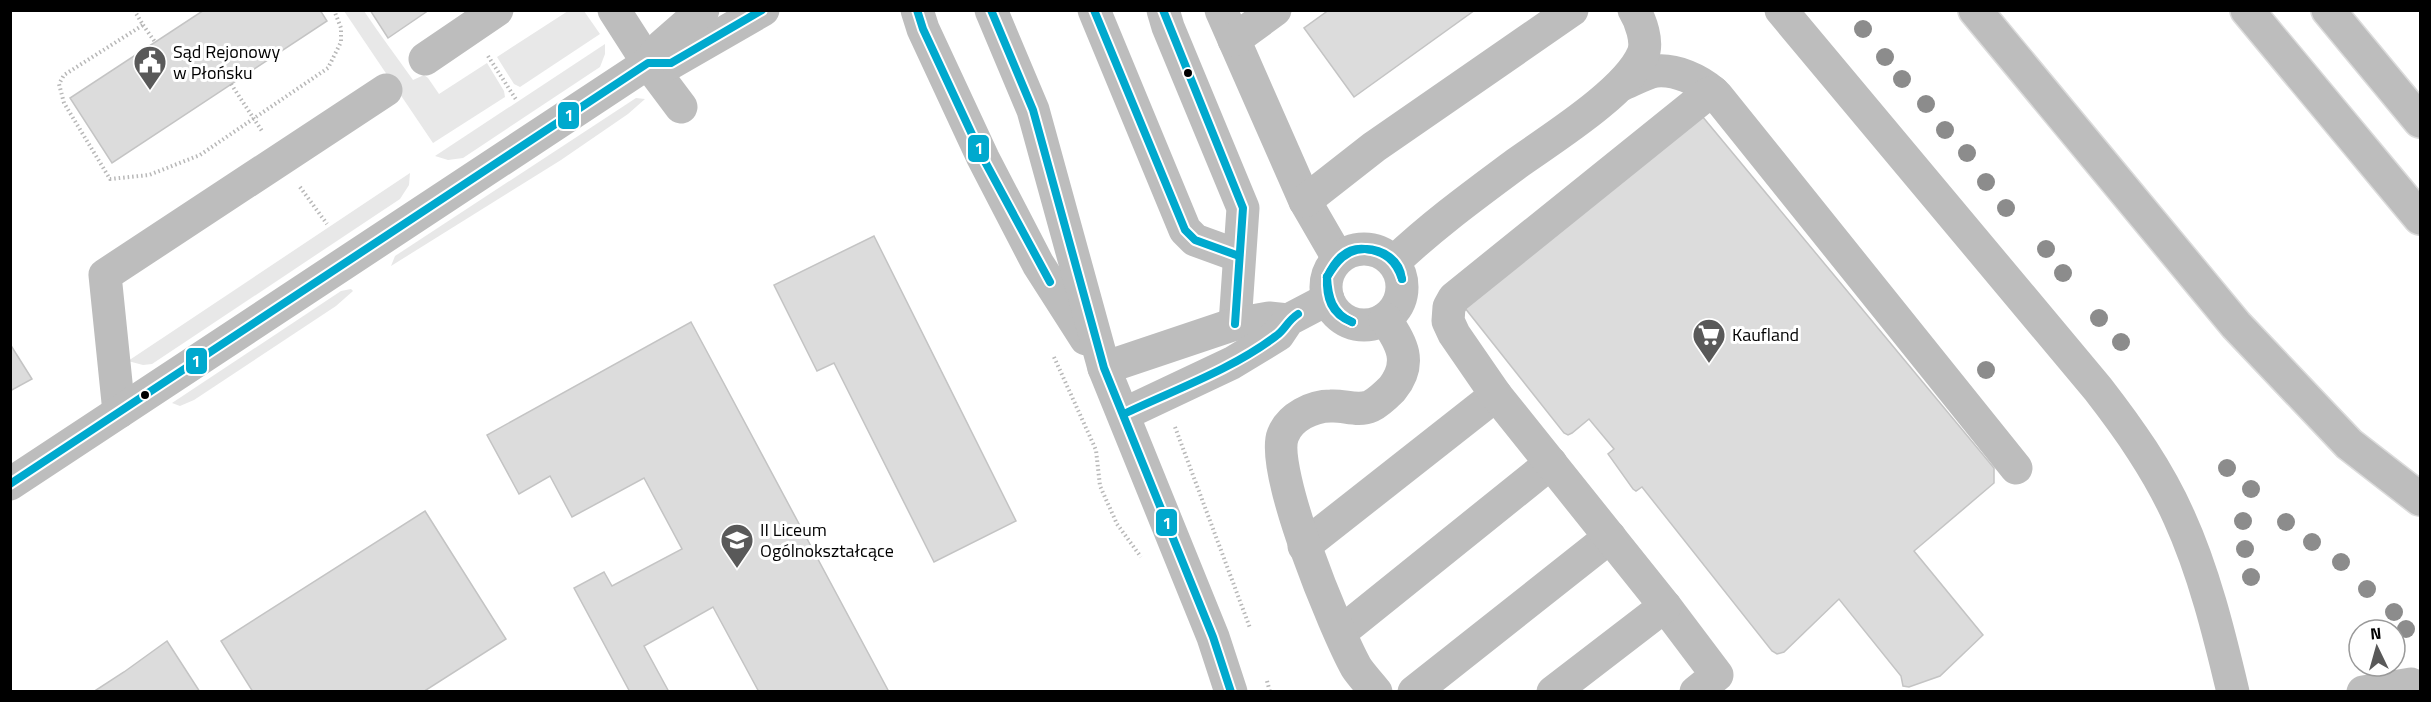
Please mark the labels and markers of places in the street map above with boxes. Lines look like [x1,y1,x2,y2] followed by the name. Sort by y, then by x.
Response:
[173,38,280,86] place label: Sąd Rejonowy w Płońsku
[132,44,168,91] public building icon: Sąd Rejonowy w Płońsku
[1182,67,1194,79] unlabelled marker
[1691,317,1727,364] supermarket icon: Kaufland
[1732,321,1799,348] place label: Kaufland
[139,389,151,401] unlabelled marker
[760,516,894,564] place label: II Liceum Ogólnokształcące
[719,522,755,569] school or university icon: II Liceum Ogólnokształcące

